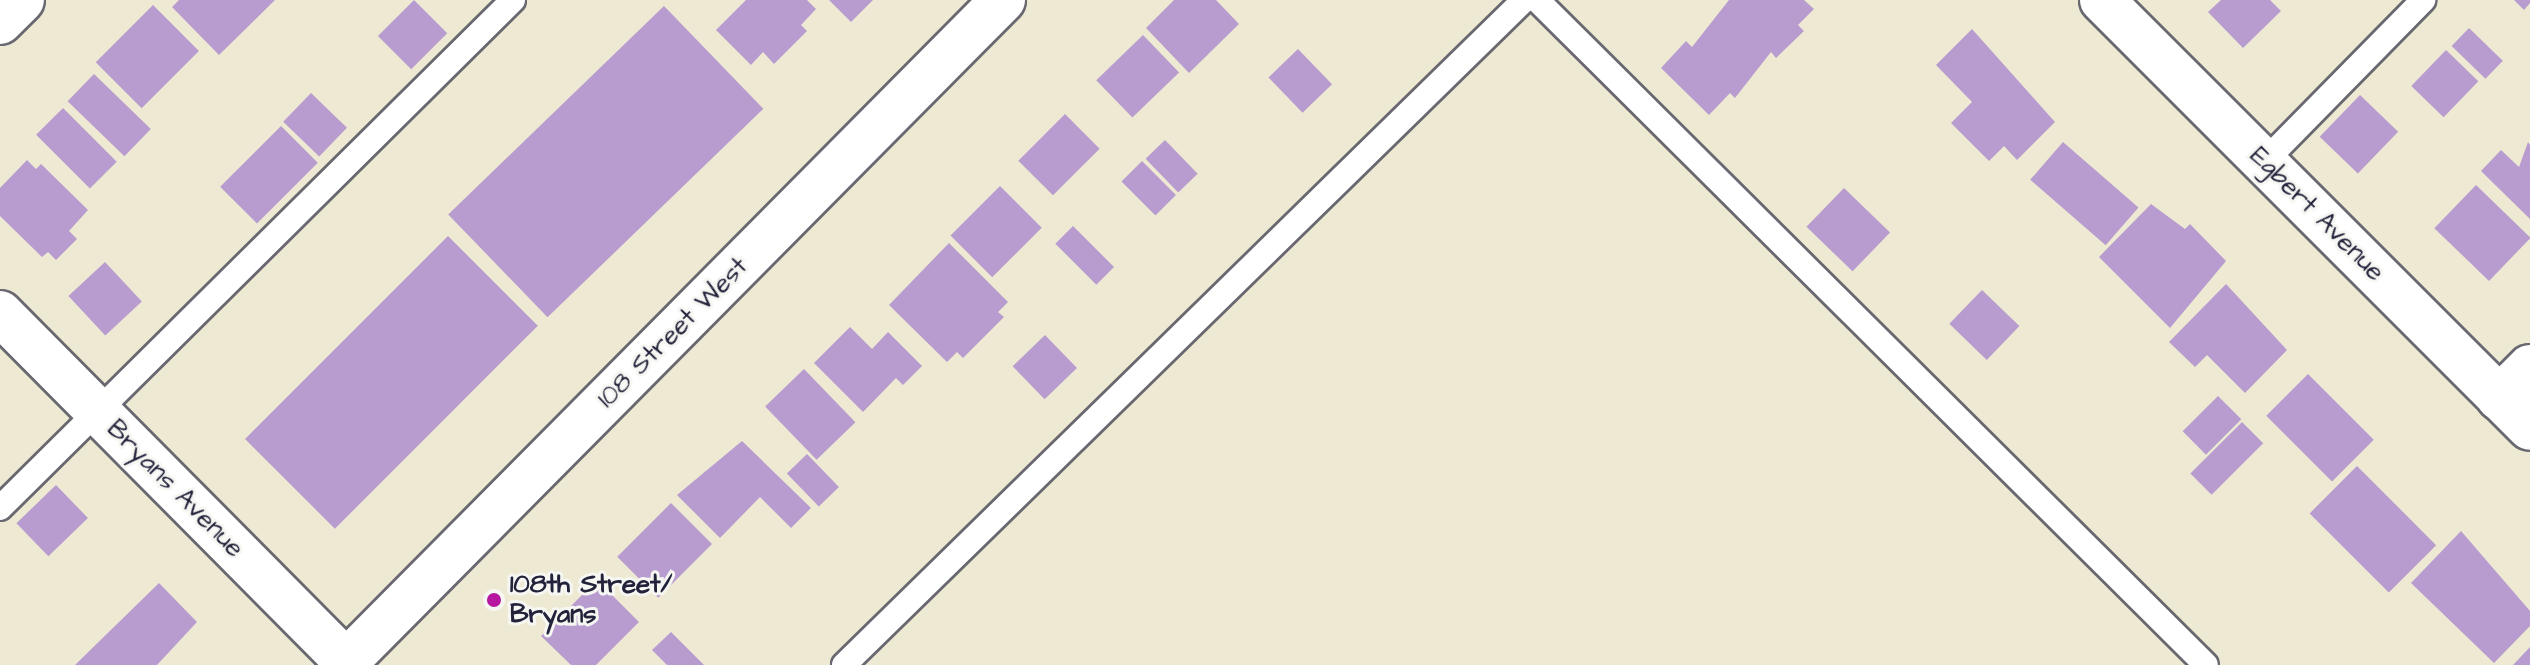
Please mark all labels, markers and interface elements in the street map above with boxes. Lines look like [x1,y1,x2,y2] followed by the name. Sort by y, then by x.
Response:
[2243,140,2391,288] street label: Egbert Avenue
[591,251,755,415] street label: 108 Street West
[100,414,250,564] street label: Bryans Avenue
[510,569,672,630] place label: 108th Street/ Bryans
[485,591,503,609] marker: 108th Street/ Bryans

